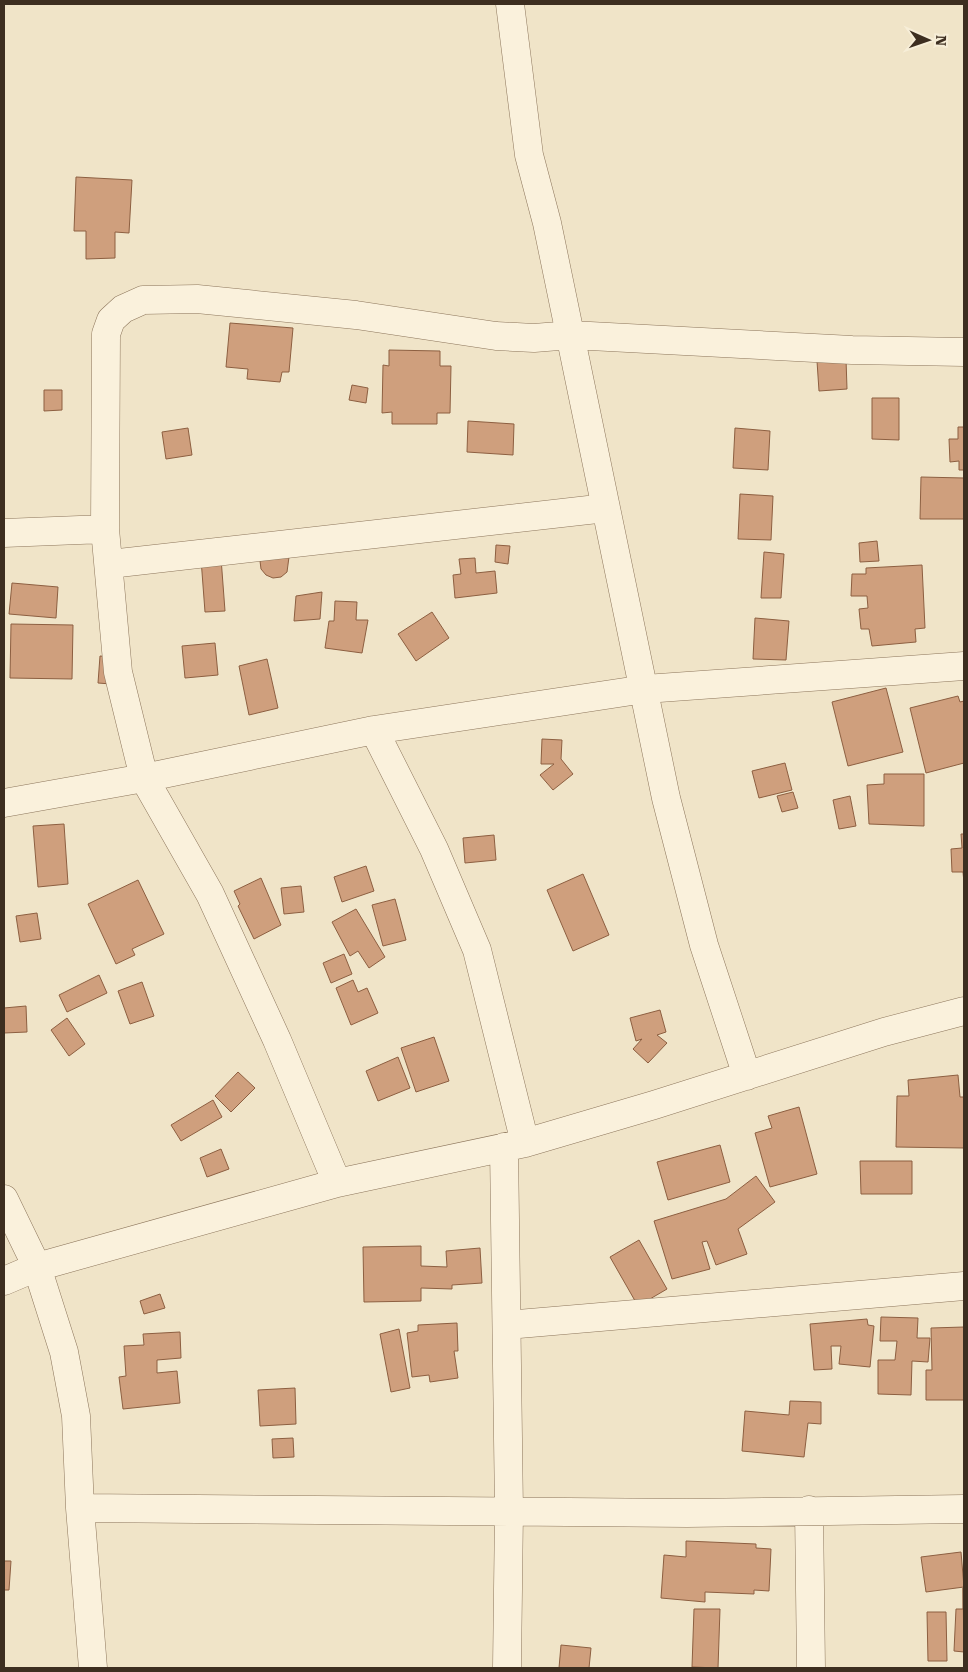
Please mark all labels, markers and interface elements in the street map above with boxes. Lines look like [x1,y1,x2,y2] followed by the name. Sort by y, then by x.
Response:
[903,15,953,65] north arrow
[933,35,949,46] text: N

